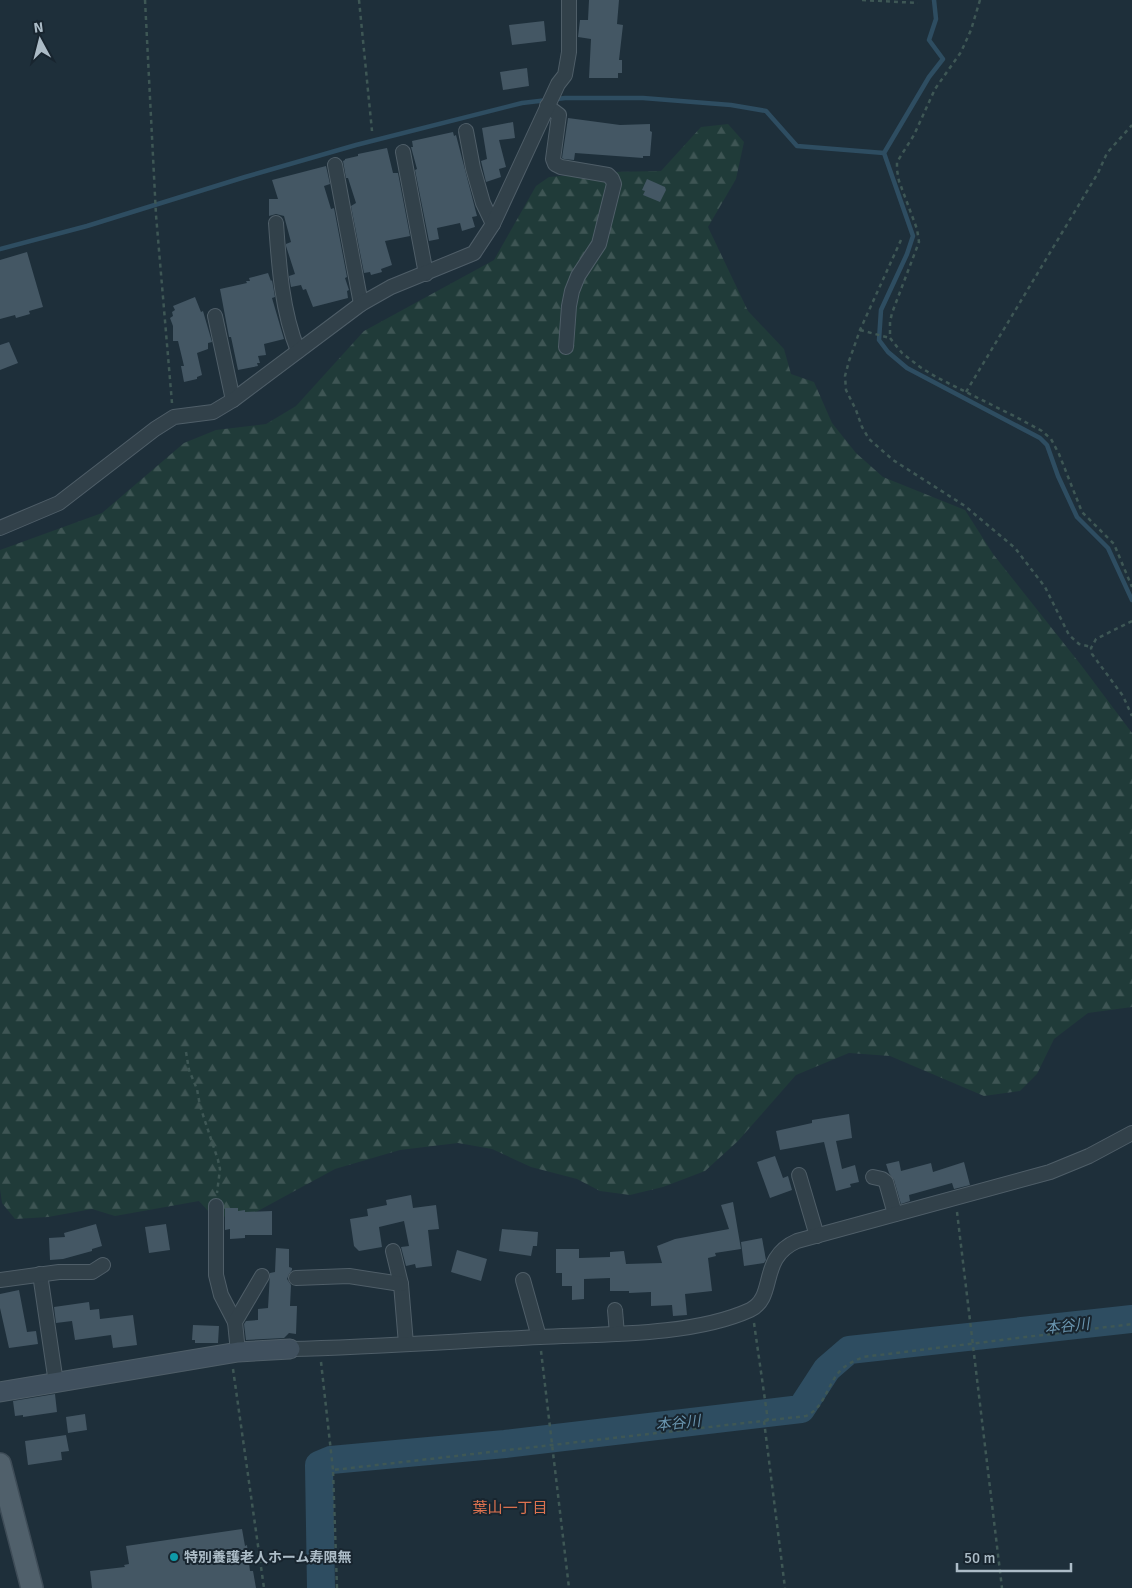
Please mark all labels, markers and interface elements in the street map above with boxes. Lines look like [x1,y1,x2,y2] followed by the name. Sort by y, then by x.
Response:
[15,15,65,65] north arrow
[33,19,44,37] text: N
[1044,1314,1092,1337] water label: 本谷川
[655,1411,703,1434] water label: 本谷川
[472,1499,548,1517] district label: 葉山一丁目
[957,1540,1071,1572] scale bar
[184,1549,352,1566] place label: 特別養護老人ホーム寿限無
[964,1549,995,1567] text: 50 m
[168,1551,180,1563] marker: 特別養護老人ホーム寿限無

